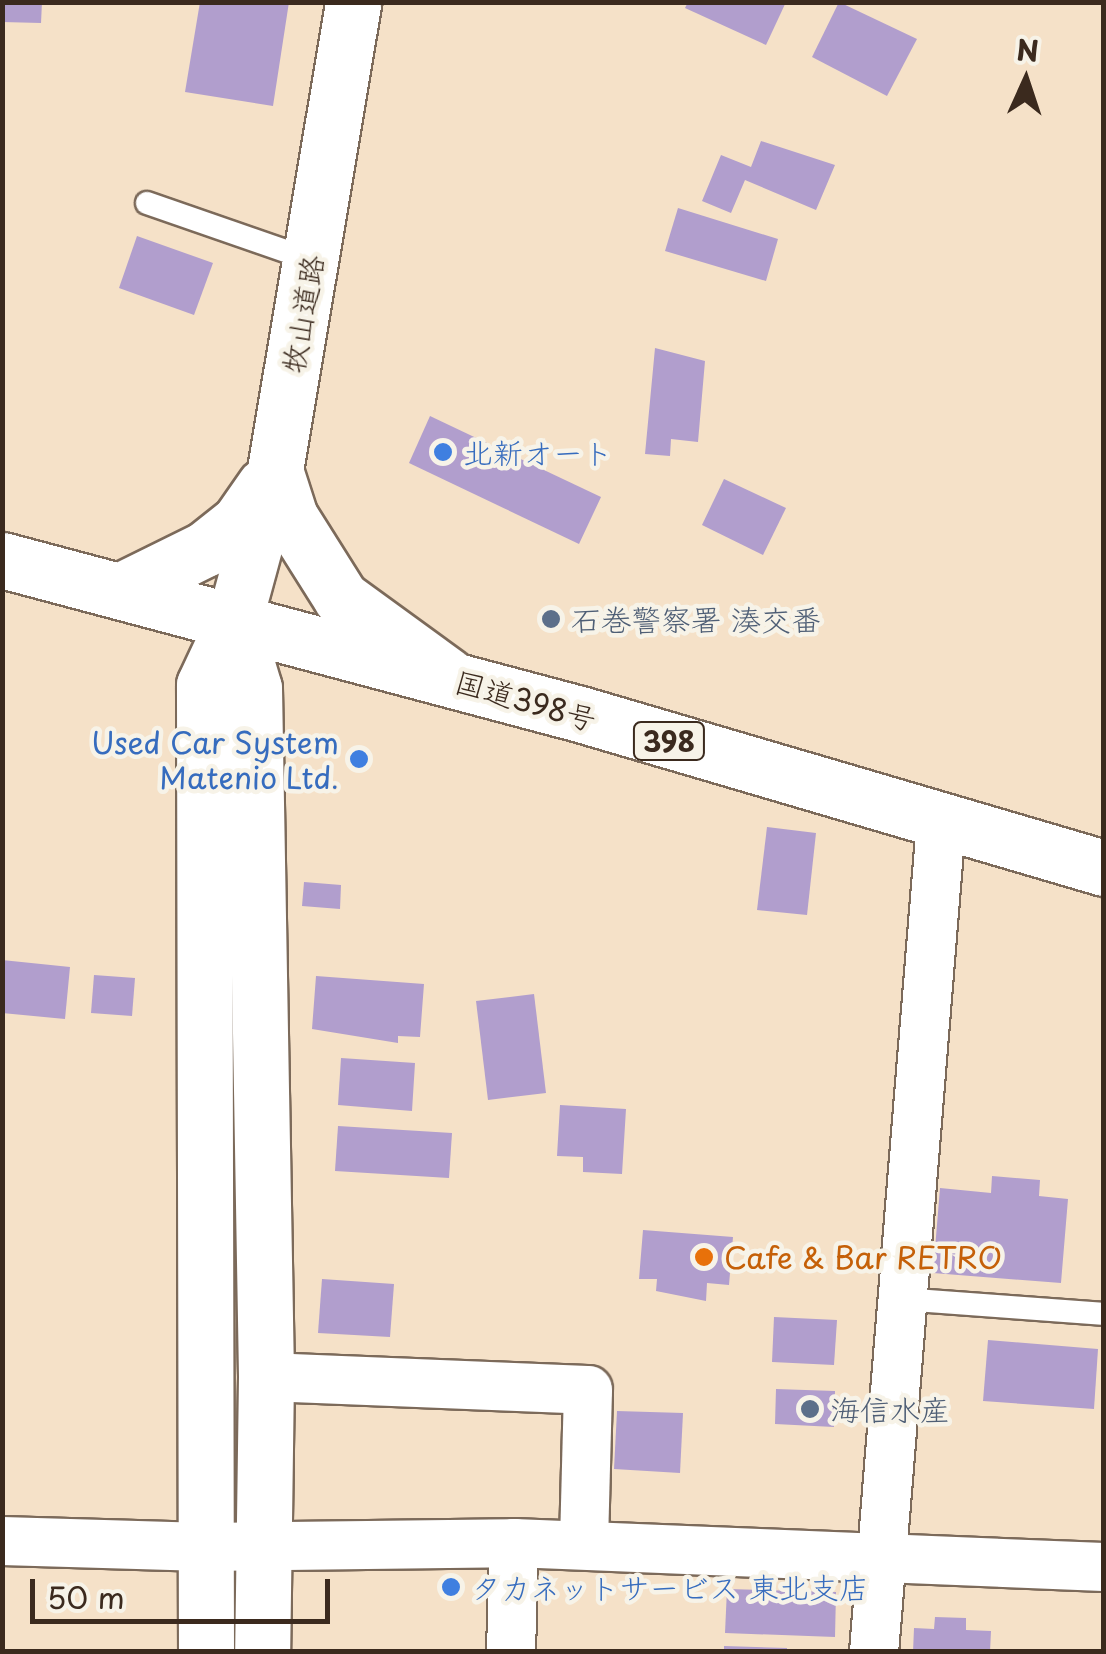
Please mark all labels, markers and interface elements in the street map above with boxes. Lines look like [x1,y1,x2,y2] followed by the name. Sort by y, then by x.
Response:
[1015,27,1040,72] text: N
[976,30,1076,130] north arrow
[274,252,330,376] street label: 牧山道路
[463,434,613,470] place label: 北新オート
[432,441,454,463] marker: 北新オート
[571,601,821,637] place label: 石巻警察署 湊交番
[540,608,562,630] marker: 石巻警察署 湊交番
[451,663,601,737] street label: 国道398号
[632,718,706,764] road number: 398
[90,724,339,794] place label: Used Car System Matenio Ltd.
[348,748,370,770] marker: Used Car System Matenio Ltd.
[724,1239,1002,1275] place label: Cafe & Bar RETRO
[693,1246,715,1268] marker: Cafe & Bar RETRO
[830,1391,950,1427] place label: 海信水産
[799,1398,821,1420] marker: 海信水産
[35,1559,335,1621] scale bar
[471,1569,871,1605] place label: タカネットサービス 東北支店
[47,1574,125,1619] text: 50 m
[440,1576,462,1598] marker: タカネットサービス 東北支店

